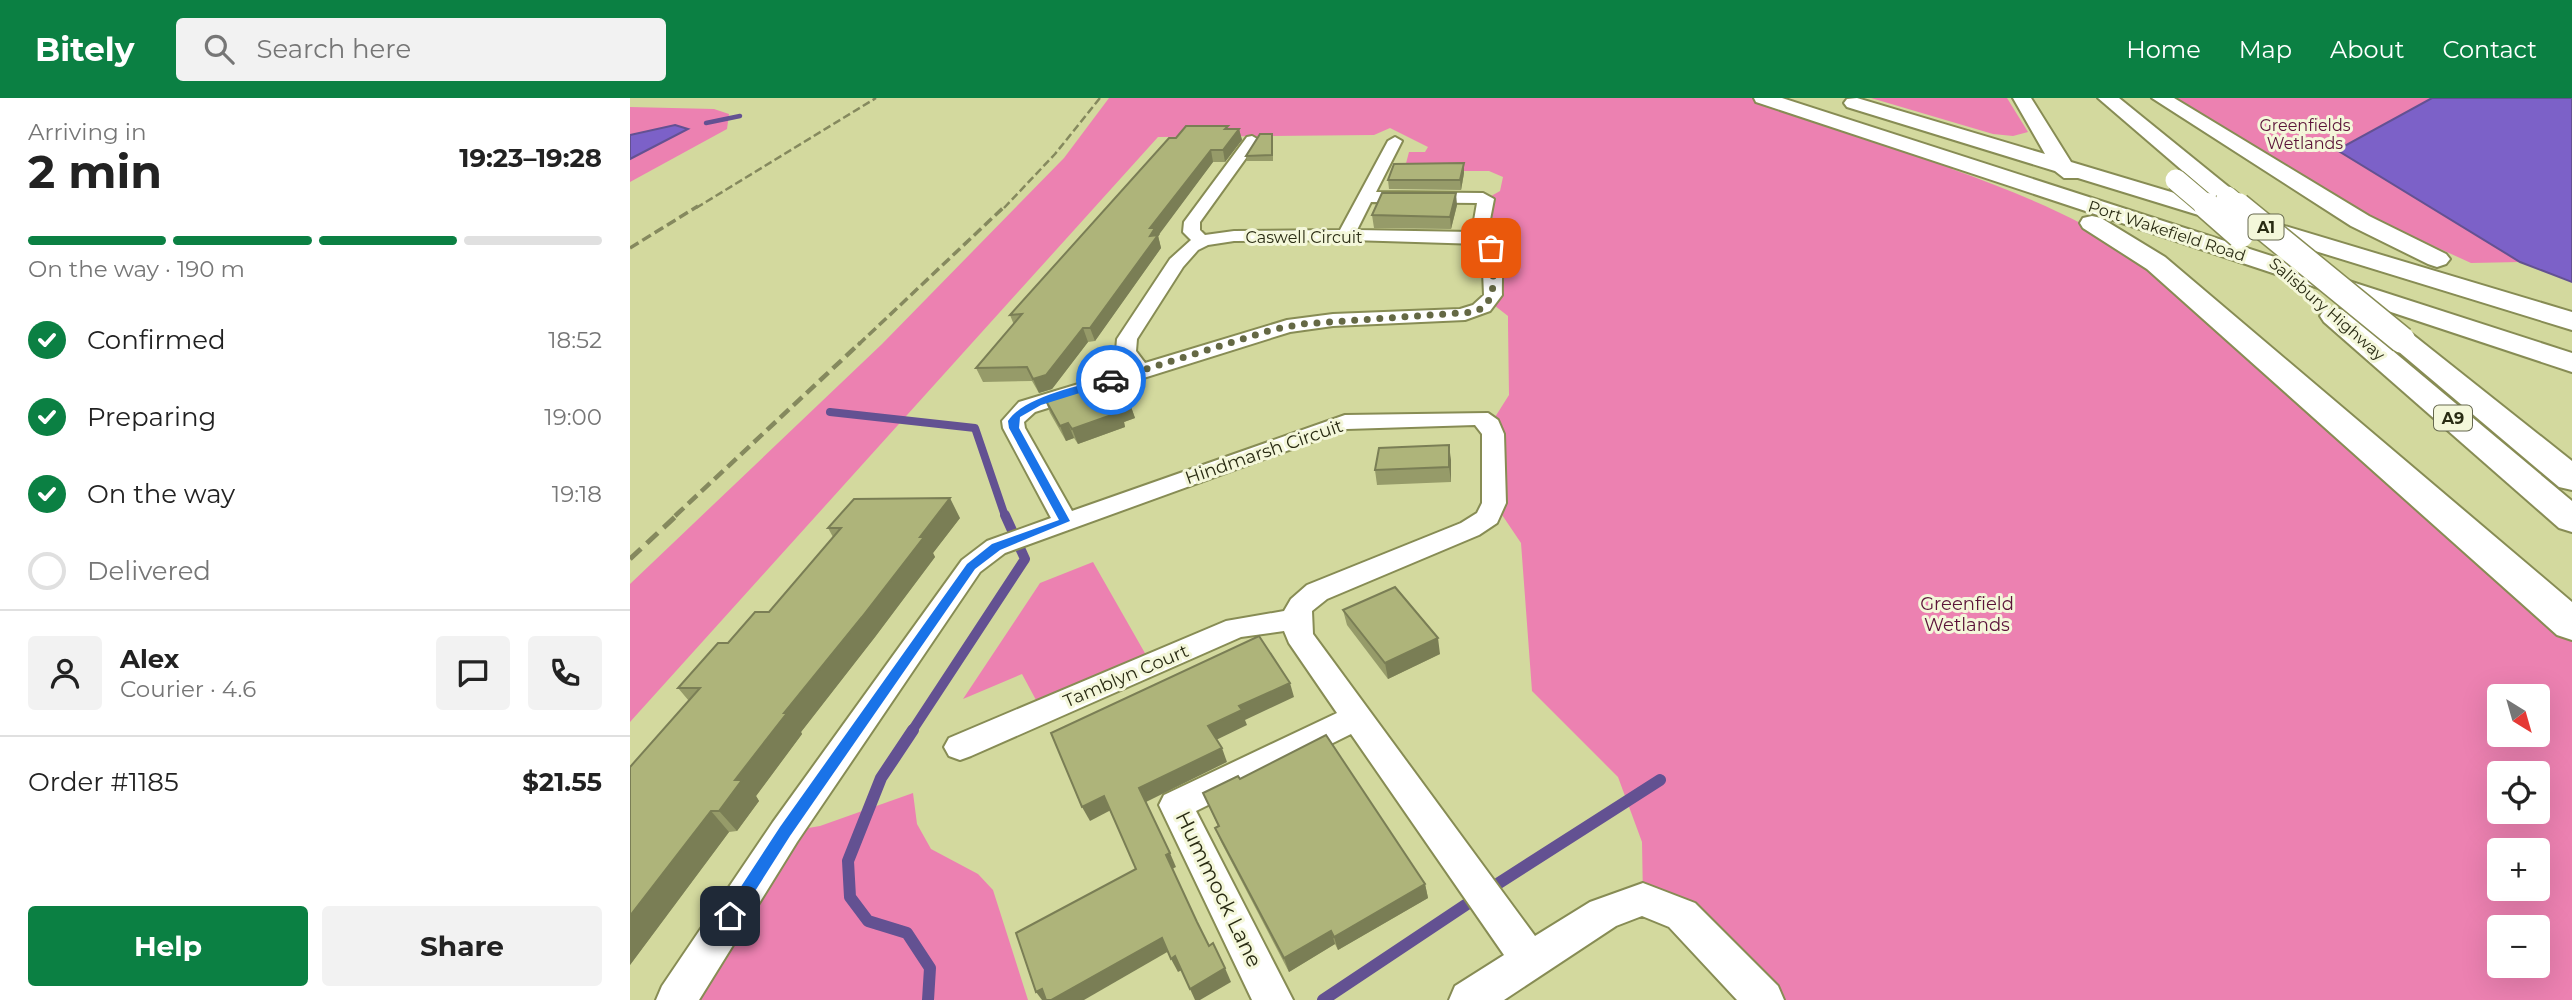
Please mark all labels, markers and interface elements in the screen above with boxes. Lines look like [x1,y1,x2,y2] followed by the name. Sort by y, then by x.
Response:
[176,18,666,81] search box
[35,29,134,69] text: Bitely
[200,30,238,68] icon: search
[256,33,411,65] text: Search here
[2126,35,2201,64] text: Home
[2239,35,2292,64] text: Map
[2330,35,2404,64] text: About
[2442,35,2537,64] text: Contact
[2259,116,2351,153] park label: Greenfields Wetlands
[28,118,147,146] text: Arriving in
[459,142,602,174] text: 19:23–19:28
[28,143,162,200] text: 2 min
[2086,197,2248,265] street label: Port Wakefield Road
[2248,214,2284,239] road number: A1
[1461,218,1521,278] pin
[1246,228,1363,247] street label: Caswell Circuit
[1472,229,1510,267] icon: bag
[2265,254,2389,365] street label: Salisbury Highway
[28,255,245,283] text: On the way · 190 m
[28,321,66,359] icon: check
[87,324,226,356] text: Confirmed
[548,326,602,354] text: 18:52
[1076,345,1146,415] courier
[1092,361,1130,399] icon: car
[28,398,66,436] icon: check
[87,401,216,433] text: Preparing
[544,403,602,431] text: 19:00
[2434,406,2472,430] road number: A9
[1182,415,1346,489] street label: Hindmarsh Circuit
[28,475,66,513] icon: check
[87,478,235,510] text: On the way
[552,480,602,508] text: 19:18
[87,555,211,587] text: Delivered
[1920,593,2014,636] park label: Greenfield Wetlands
[28,636,102,710] button: person
[436,636,510,710] button: chat
[528,636,602,710] button: phone
[1060,640,1192,712] street label: Tamblyn Court
[120,643,179,675] text: Alex
[120,675,256,703] text: Courier · 4.6
[2487,684,2550,747] north arrow
[2487,684,2550,978] map controls
[2487,761,2550,824] button: locate
[28,766,179,798] text: Order #1185
[522,766,602,798] text: $21.55
[1170,807,1268,971] street label: Hummock Lane
[2487,838,2550,901] button: +
[700,886,760,946] pin
[711,897,749,935] icon: home
[28,906,308,986] button: Help
[322,906,602,986] button: Share
[2487,915,2550,978] button: −

